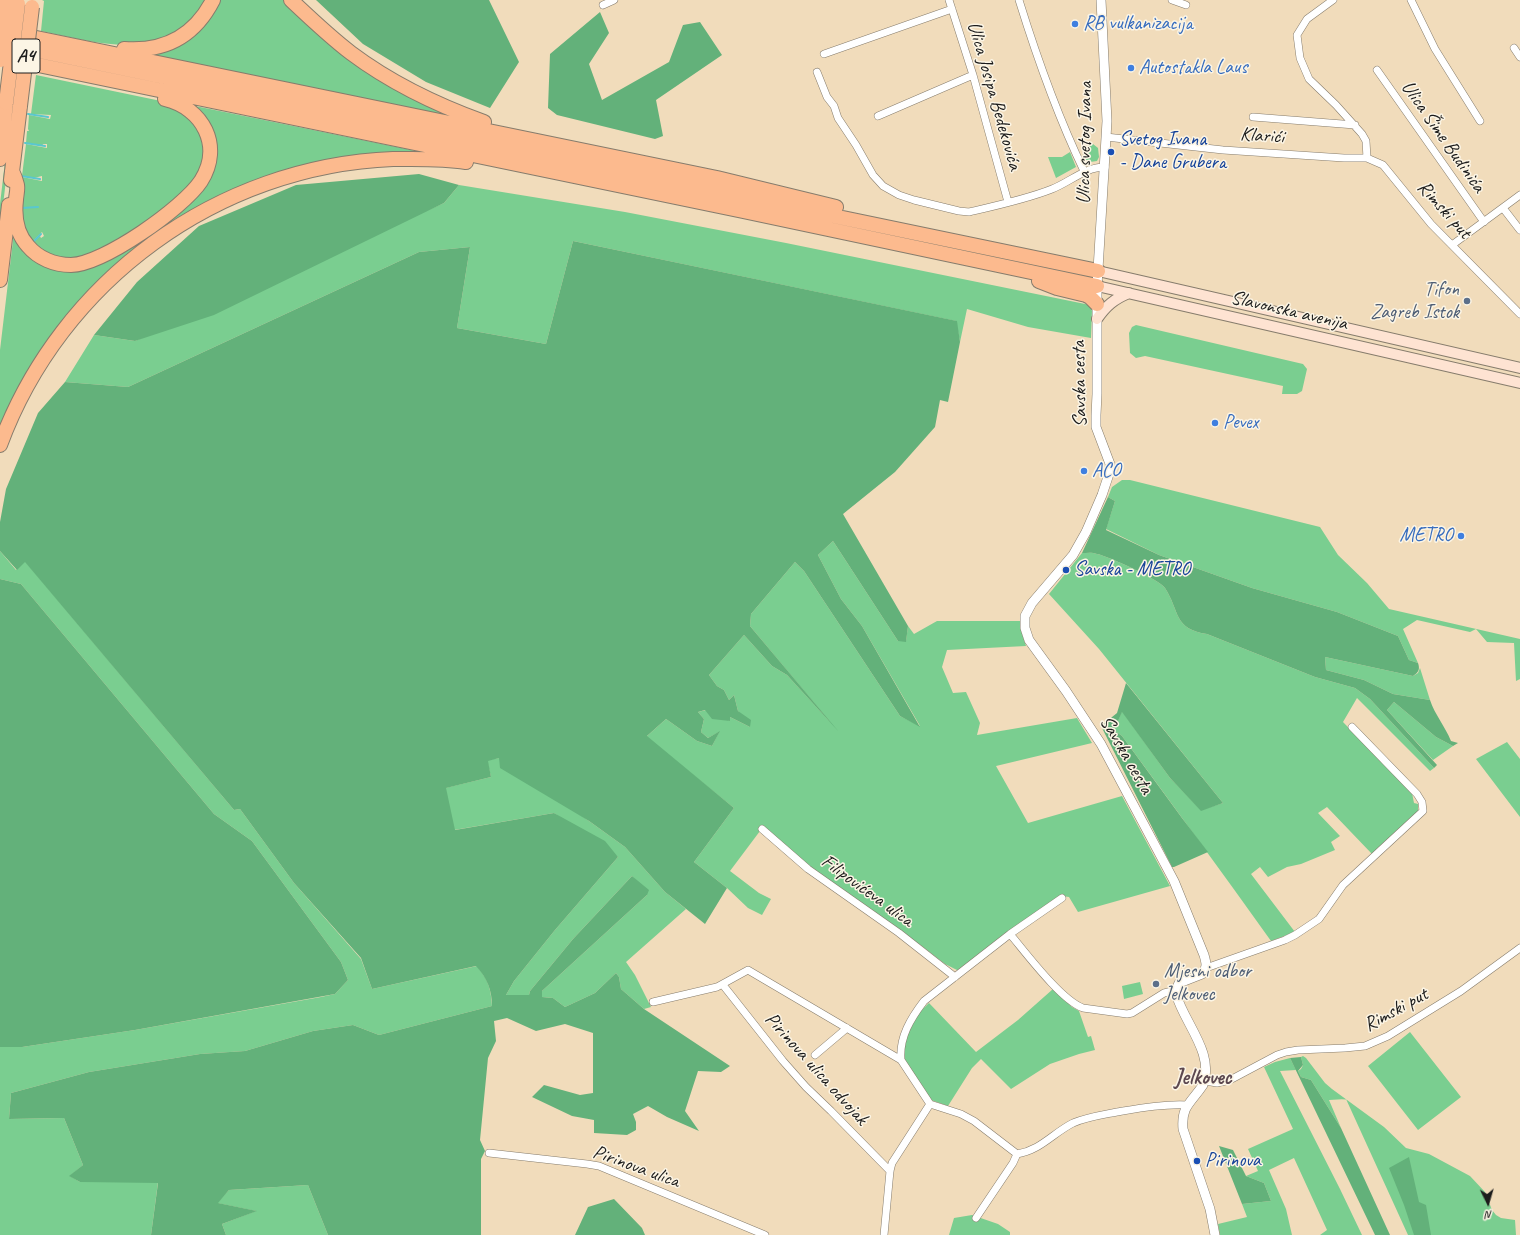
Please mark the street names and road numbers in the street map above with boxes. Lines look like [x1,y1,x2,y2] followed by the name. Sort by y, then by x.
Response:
[961,19,1027,173] street label: Ulica Josipa Bedekovića
[12,39,40,73] road number: A4
[1396,76,1490,198] street label: Ulica Šime Budinića
[1072,82,1098,204] street label: Ulica svetog Ivana
[1239,122,1285,150] street label: Klarići
[1412,176,1476,244] street label: Rimski put
[1228,286,1350,336] street label: Slavonska avenija
[1067,341,1093,427] street label: Savska cesta
[1094,712,1158,798] street label: Savska cesta
[816,850,918,932] street label: Filipovićeva ulica
[1360,983,1432,1037] street label: Rimski put
[759,1008,873,1130] street label: Pirinova ulica odvojak
[589,1140,683,1194] street label: Pirinova ulica

